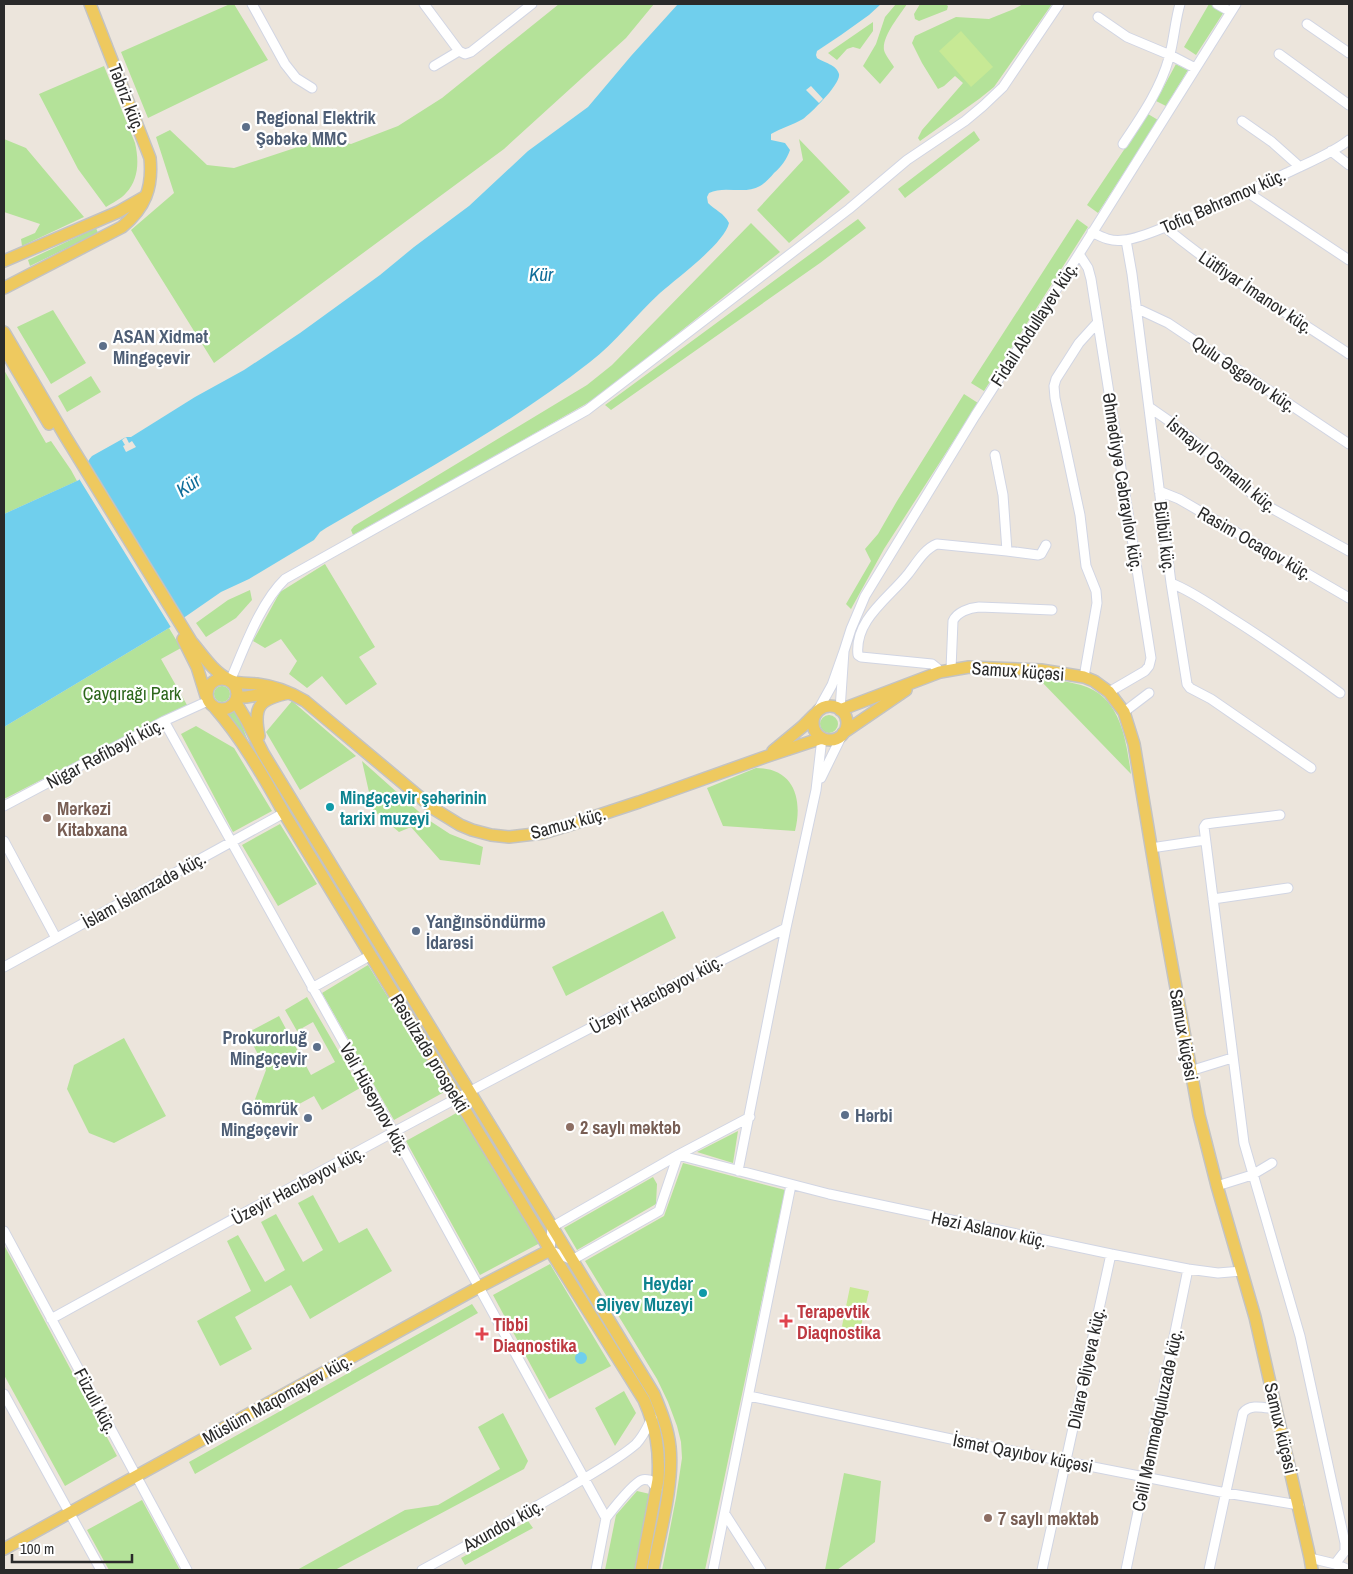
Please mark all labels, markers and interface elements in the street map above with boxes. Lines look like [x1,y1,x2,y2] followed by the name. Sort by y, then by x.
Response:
[103,60,151,136] street label: Təbriz küç.
[256,105,377,151] place label: Regional Elektrik Şəbəkə MMC
[240,121,252,133] marker: Regional Elektrik Şəbəkə MMC
[1156,162,1290,240] street label: Tofiq Bəhrəmov küç.
[1194,244,1318,340] street label: Lütfiyar İmanov küç.
[984,257,1084,391] street label: Fidail Abdullayev küç.
[529,261,554,287] water label: Kür
[113,324,208,370] place label: ASAN Xidmət Mingəçevir
[1187,330,1301,418] street label: Qulu Əsgərov küç.
[97,340,109,352] marker: ASAN Xidmət Mingəçevir
[1097,391,1149,573] street label: Əhmədiyyə Cəbrayılov küç.
[1161,411,1283,519] street label: İsmayıl Osmanlı küç.
[171,467,206,503] water label: Kür
[1148,500,1182,574] street label: Bülbül küç.
[1193,500,1317,586] street label: Rasim Ocaqov küç.
[971,655,1065,687] street label: Samux küçəsi
[83,681,182,706] park label: Çayqırağı Park
[42,712,168,794] street label: Nigar Rəfibəyli küç.
[340,785,487,831] place label: Mingəçevir şəhərinin tarixi muzeyi
[57,796,128,842] place label: Mərkəzi Kitabxana
[324,801,336,813] marker: Mingəçevir şəhərinin tarixi muzeyi
[528,801,608,845] street label: Samux küç.
[41,812,53,824] marker: Mərkəzi Kitabxana
[78,846,210,934] street label: İslam İslamzadə küç.
[426,909,546,955] place label: Yanğınsöndürmə İdarəsi
[410,925,422,937] marker: Yanğınsöndürmə İdarəsi
[585,948,727,1040] street label: Üzeyir Hacıbəyov küç.
[1164,987,1204,1083] street label: Samux küçəsi
[385,989,475,1117] street label: Rəsulzadə prospekti
[223,1025,307,1071] place label: Prokurorluğ Mingəçevir
[334,1038,416,1160] street label: Vəli Hüseynov küç.
[311,1041,323,1053] marker: Prokurorluğ Mingəçevir
[221,1096,299,1142] place label: Gömrük Mingəçevir
[855,1103,893,1128] place label: Hərbi
[839,1109,851,1121] marker: Hərbi
[302,1112,314,1124] marker: Gömrük Mingəçevir
[580,1115,681,1140] place label: 2 saylı məktəb
[564,1121,576,1133] marker: 2 saylı məktəb
[227,1139,369,1231] street label: Üzeyir Hacıbəyov küç.
[929,1205,1049,1253] street label: Həzi Aslanov küç.
[596,1271,693,1317] place label: Heydər Əliyev Muzeyi
[697,1287,709,1299] marker: Heydər Əliyev Muzeyi
[797,1299,881,1345] place label: Terapevtik Diaqnostika
[1061,1305,1111,1431] street label: Dilarə Əliyeva küç.
[493,1312,577,1358] place label: Tibbi Diaqnostika
[779,1314,793,1328] marker: Terapevtik Diaqnostika
[1125,1326,1189,1514] street label: Cəlil Məmmədquluzadə küç.
[475,1327,489,1341] marker: Tibbi Diaqnostika
[198,1348,356,1450] street label: Müslüm Maqomayev küç.
[68,1364,124,1438] street label: Füzuli küç.
[1258,1380,1304,1476] street label: Samux küçəsi
[951,1427,1095,1479] street label: İsmət Qayıbov küçəsi
[457,1493,548,1558] street label: Axundov küç.
[998,1506,1099,1531] place label: 7 saylı məktəb
[982,1512,994,1524] marker: 7 saylı məktəb
[12,1532,132,1564] scale bar
[20,1538,54,1559] text: 100 m

